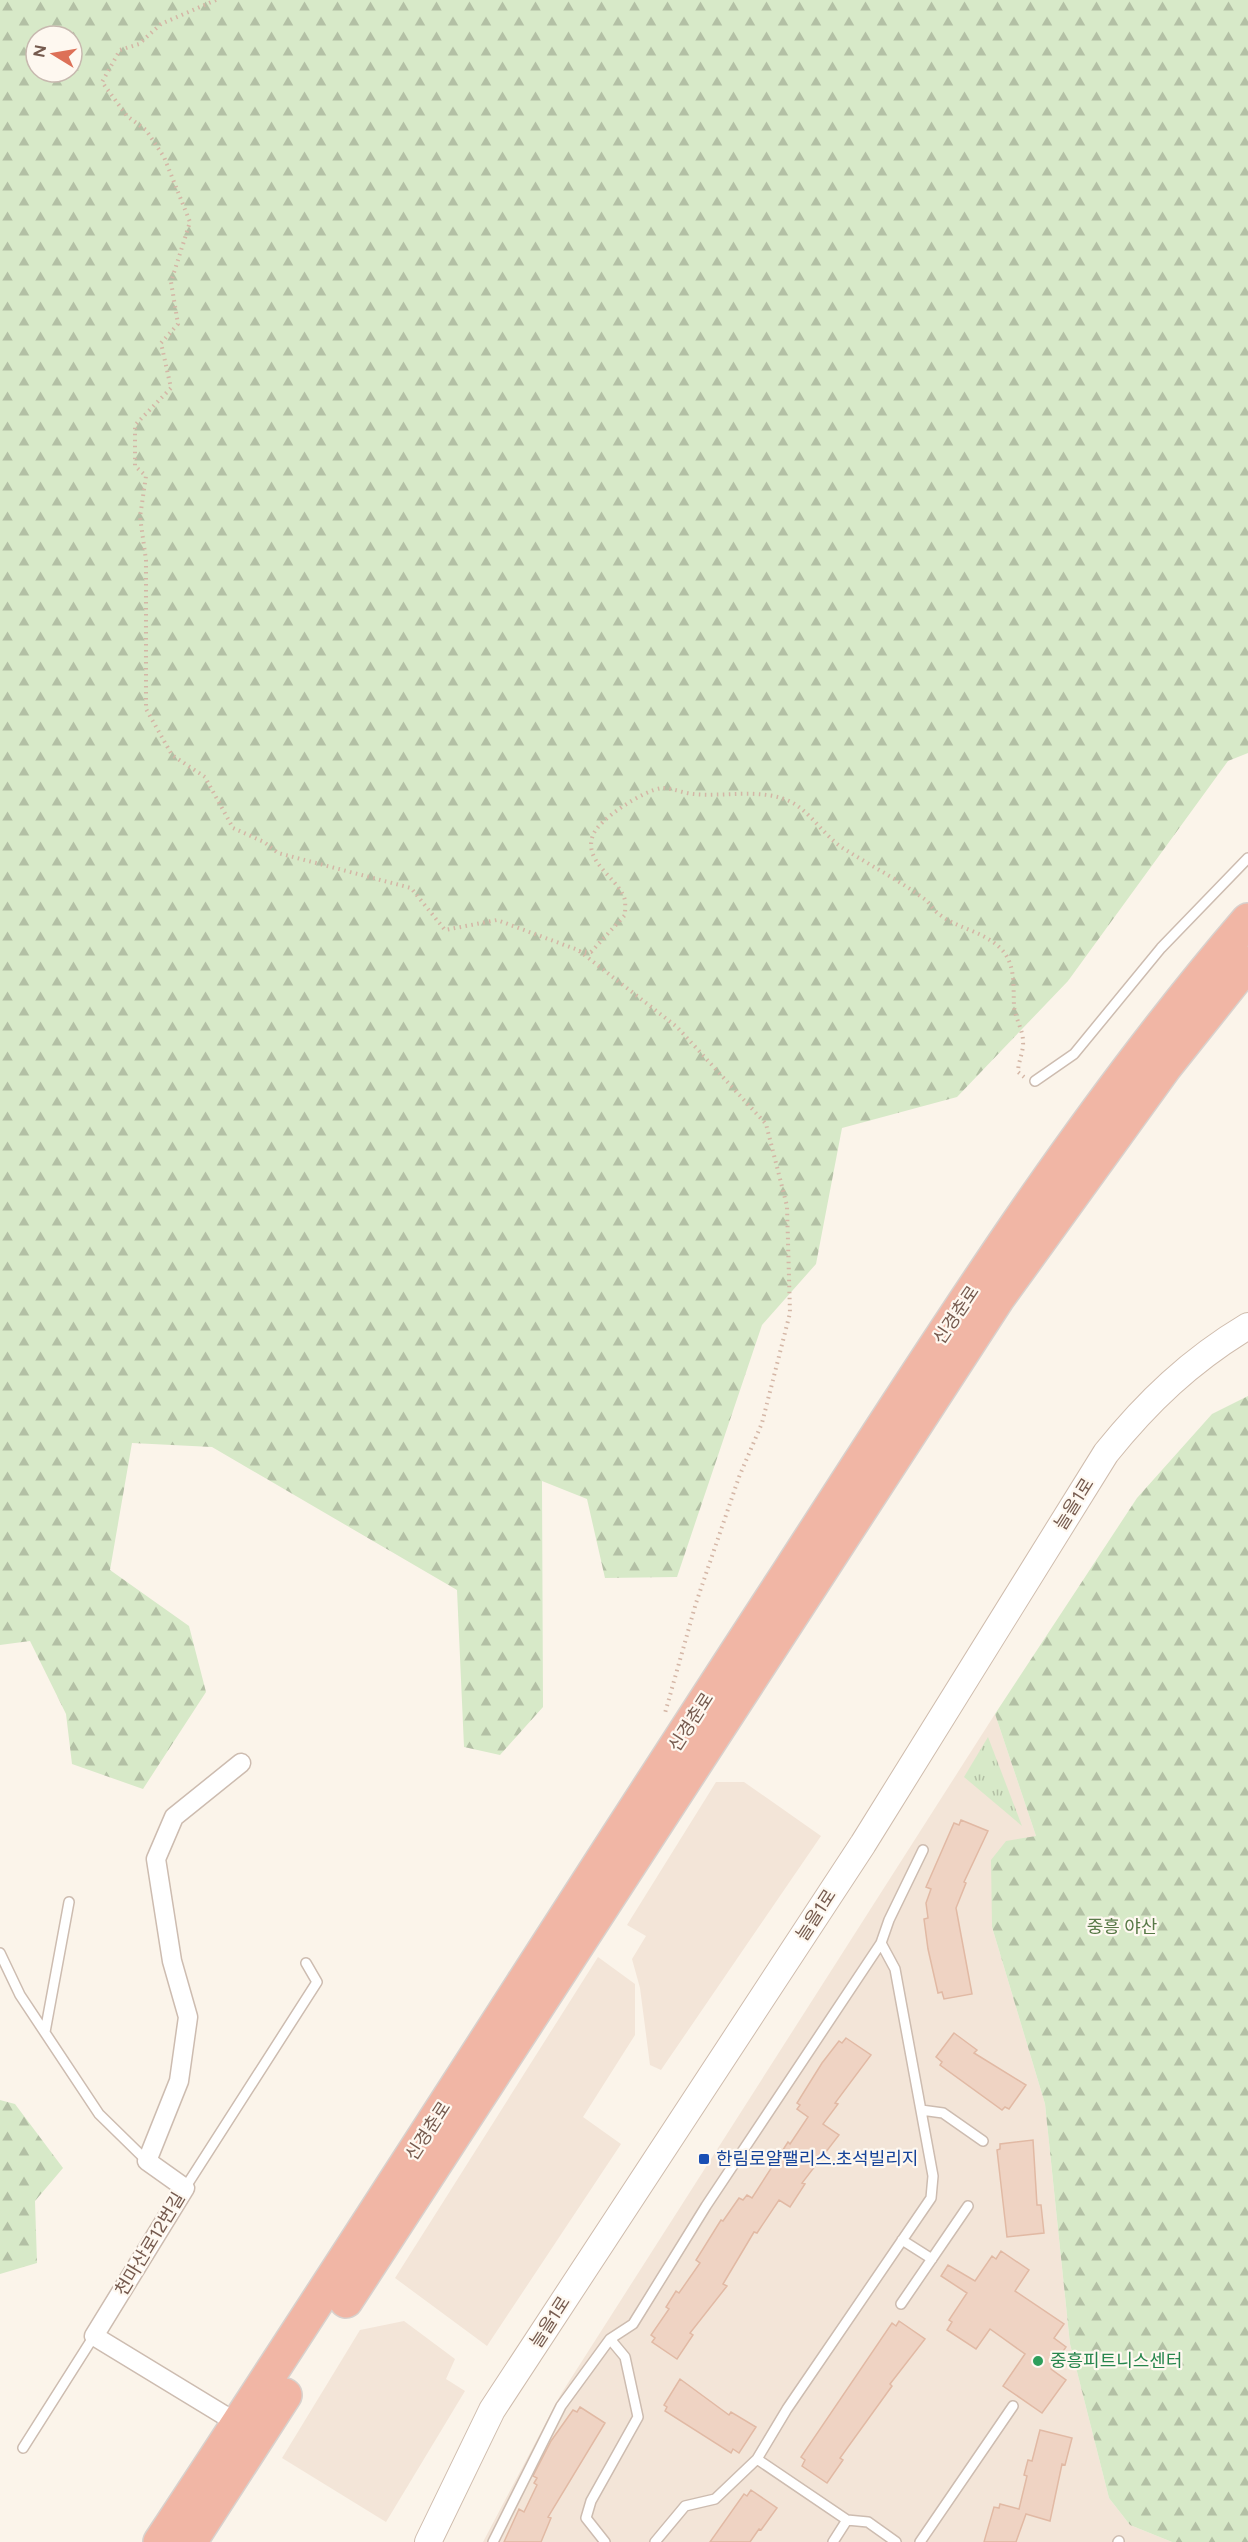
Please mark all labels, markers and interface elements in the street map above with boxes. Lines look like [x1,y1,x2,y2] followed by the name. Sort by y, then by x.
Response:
[24,24,84,84] north arrow
[29,43,50,59] text: N
[928,1281,984,1349] street label: 신경춘로
[1050,1474,1098,1534] street label: 늘을1로
[664,1688,718,1756] street label: 신경춘로
[791,1885,841,1945] street label: 늘을1로
[1087,1916,1157,1938] park label: 중흥 야산
[401,2097,455,2165] street label: 신경춘로
[716,2148,918,2170] place label: 한림로얄팰리스.초석빌리지
[697,2152,711,2166] marker: 한림로얄팰리스.초석빌리지
[110,2188,190,2300] street label: 천마산로12번길
[525,2292,575,2352] street label: 늘을1로
[1050,2350,1182,2372] place label: 중흥피트니스센터
[1031,2354,1045,2368] marker: 중흥피트니스센터

